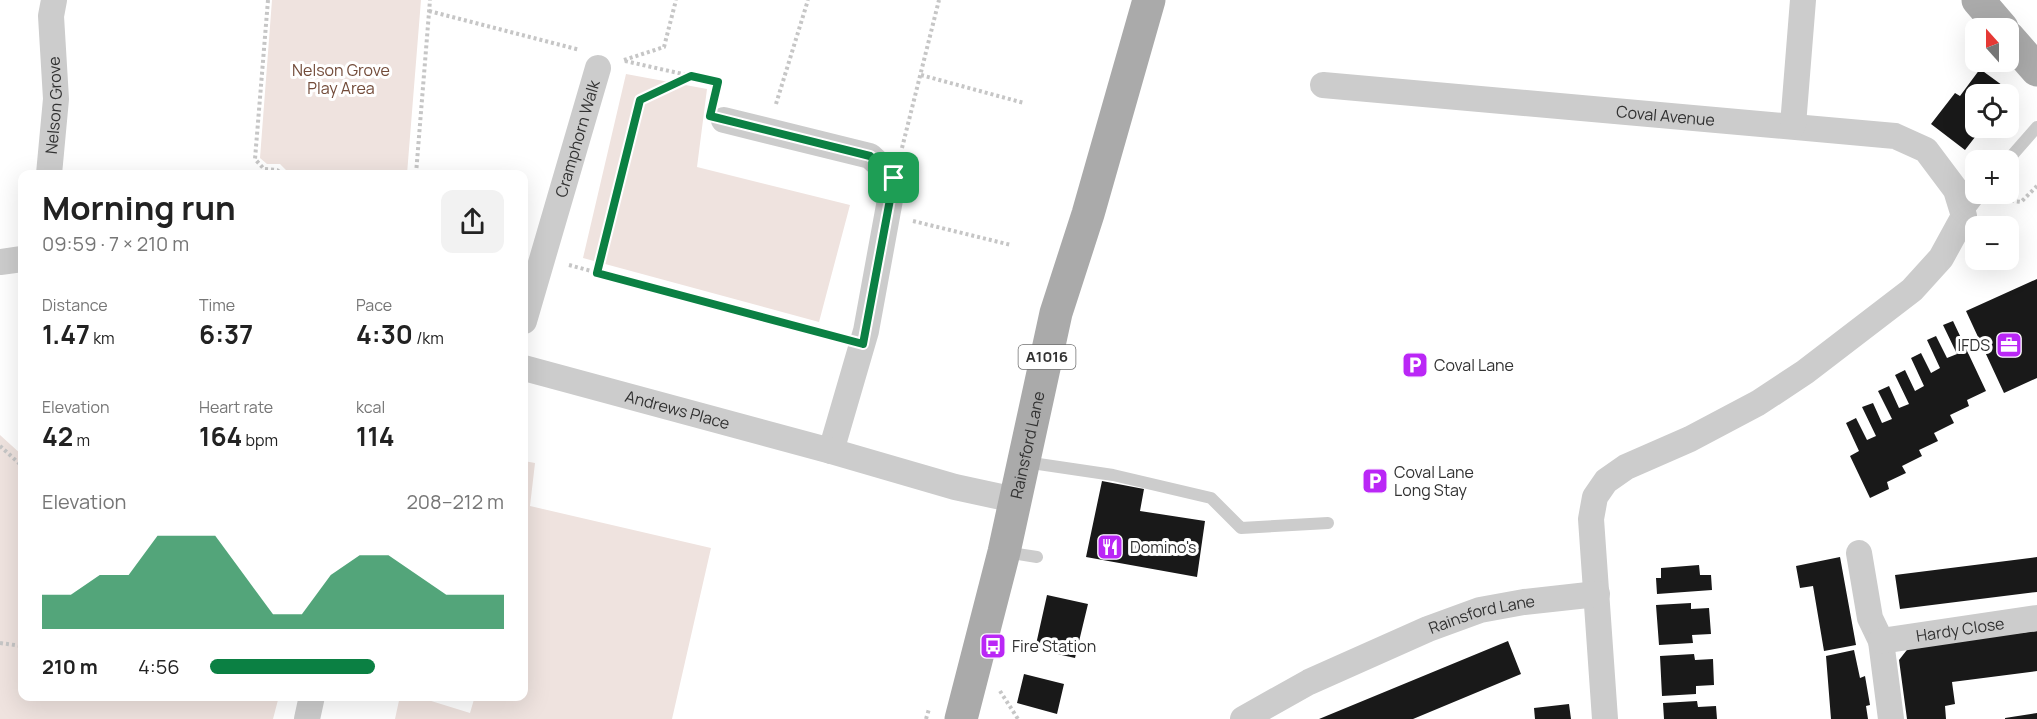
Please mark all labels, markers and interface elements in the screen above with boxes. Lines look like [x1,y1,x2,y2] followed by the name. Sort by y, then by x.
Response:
[1965,18,2019,72] north arrow
[1965,18,2019,270] map controls
[40,56,67,155] street label: Nelson Grove
[292,59,390,99] park label: Nelson Grove Play Area
[550,76,605,200] street label: Cramphorn Walk
[1965,84,2019,138] button: locate
[1615,100,1716,131] street label: Coval Avenue
[1965,150,2019,204] button: +
[868,152,919,203] pin
[877,161,910,194] icon: arrive
[42,185,236,230] text: Morning run
[441,190,504,253] button: share
[1965,216,2019,270] button: −
[42,230,189,257] text: 09:59 · 7 × 210 m
[42,294,108,316] text: Distance
[199,294,235,316] text: Time
[356,294,392,316] text: Pace
[42,316,90,352] text: 1.47
[199,316,253,352] text: 6:37
[356,316,413,352] text: 4:30
[90,327,115,349] text: km
[413,327,444,349] text: /km
[1994,330,2024,360] office icon: IFDS
[1958,334,1990,356] place label: IFDS
[1018,345,1076,369] road number: A1016
[1400,350,1430,380] parking icon: Coval Lane
[1434,354,1514,376] place label: Coval Lane
[623,385,732,434] street label: Andrews Place
[1005,389,1050,501] street label: Rainsford Lane
[42,396,110,418] text: Elevation
[199,396,273,418] text: Heart rate
[356,396,385,418] text: kcal
[42,418,73,454] text: 42
[199,418,242,454] text: 164
[356,418,395,454] text: 114
[73,429,90,451] text: m
[242,429,278,451] text: bpm
[1394,461,1474,501] place label: Coval Lane Long Stay
[1360,466,1390,496] parking icon: Coval Lane Long Stay
[42,488,126,515] text: Elevation
[406,488,504,515] text: 208–212 m
[1095,532,1125,562] restaurant icon: Domino's
[1130,536,1196,558] place label: Domino's
[1425,590,1536,639] street label: Rainsford Lane
[1915,612,2006,647] street label: Hardy Close
[978,631,1008,661] bus stop icon: Fire Station
[1012,635,1096,657] place label: Fire Station
[42,653,98,680] text: 210 m
[138,653,180,680] text: 4:56

